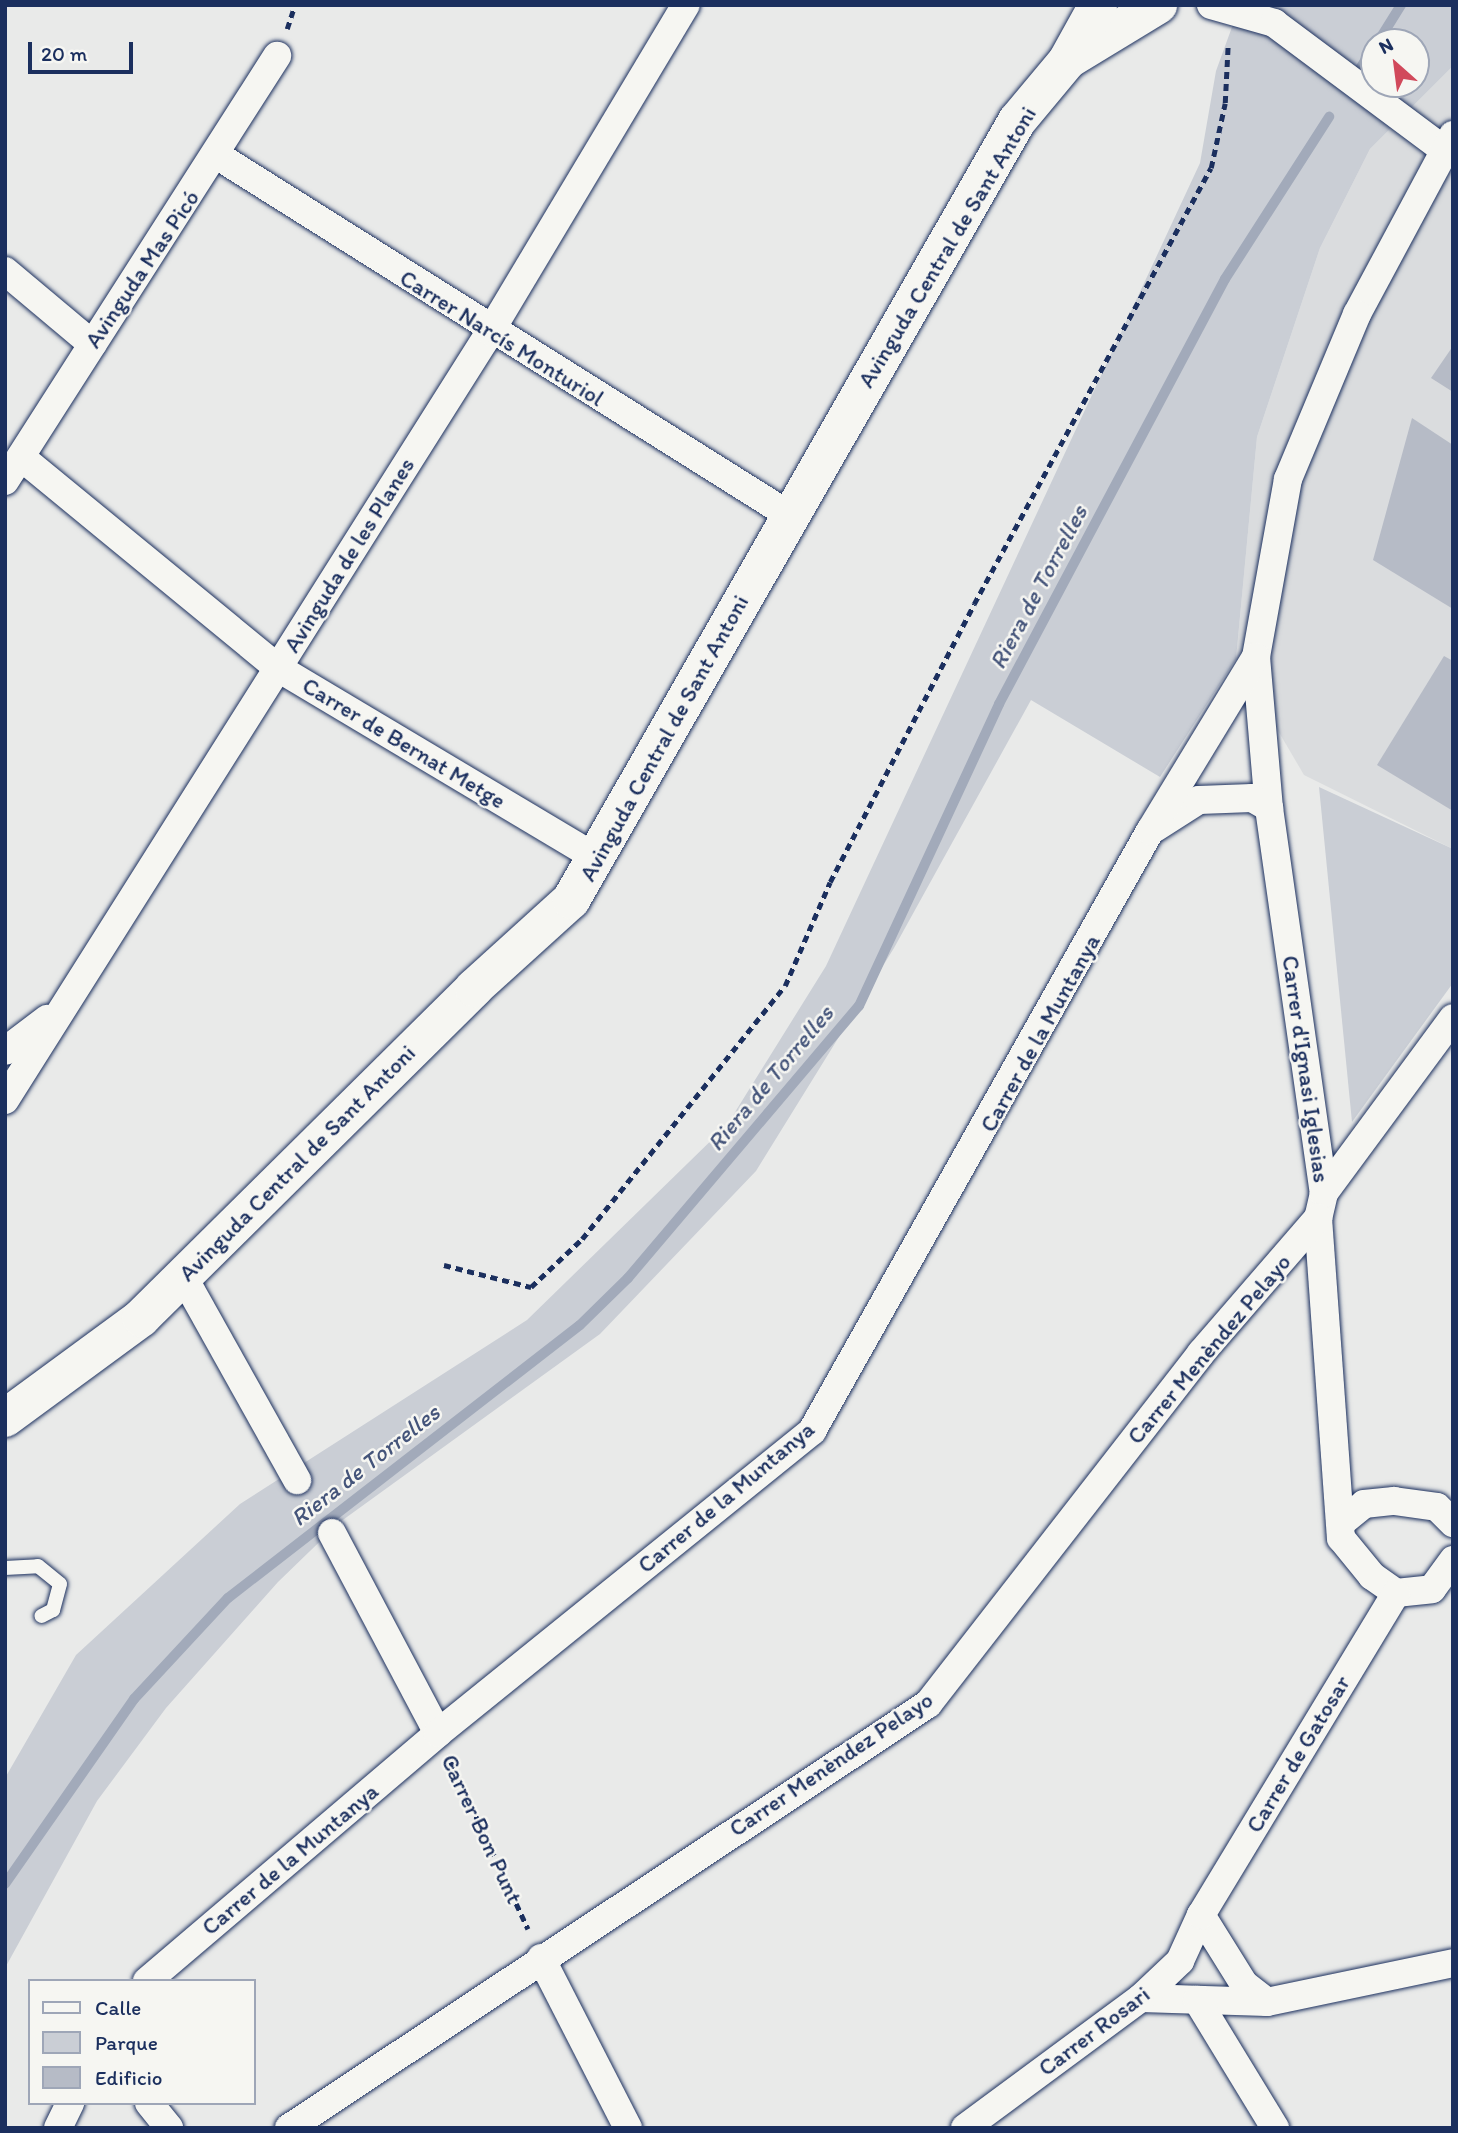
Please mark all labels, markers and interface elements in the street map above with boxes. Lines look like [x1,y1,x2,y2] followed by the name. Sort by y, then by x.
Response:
[32,28,136,72] scale bar
[1360,28,1430,98] north arrow
[1375,33,1397,59] text: N
[41,41,87,66] text: 20 m
[852,101,1042,393] street label: Avinguda Central de Sant Antoni
[79,185,205,353] street label: Avinguda Mas Picó
[395,264,609,412] street label: Carrer Narcís Monturiol
[278,453,420,657] street label: Avinguda de les Planes
[983,501,1093,673] water label: Riera de Torrelles
[573,590,755,886] street label: Avinguda Central de Sant Antoni
[298,672,510,814] street label: Carrer de Bernat Metge
[974,929,1106,1137] street label: Carrer de la Muntanya
[1276,953,1336,1185] street label: Carrer d'Ignasi Iglesias
[702,1000,838,1156] water label: Riera de Torrelles
[173,1039,421,1287] street label: Avinguda Central de Sant Antoni
[1122,1249,1296,1449] street label: Carrer Menèndez Pelayo
[286,1399,444,1531] water label: Riera de Torrelles
[632,1415,820,1579] street label: Carrer de la Muntanya
[1240,1671,1356,1837] street label: Carrer de Gatosar
[725,1686,937,1842] street label: Carrer Menèndez Pelayo
[435,1750,529,1908] street label: Carrer Bon Punt
[196,1777,384,1941] street label: Carrer de la Muntanya
[28,1979,256,2105] legend
[1033,1980,1155,2082] street label: Carrer Rosari
[95,1995,141,2020] text: Calle
[95,2030,158,2055] text: Parque
[95,2065,163,2090] text: Edificio

